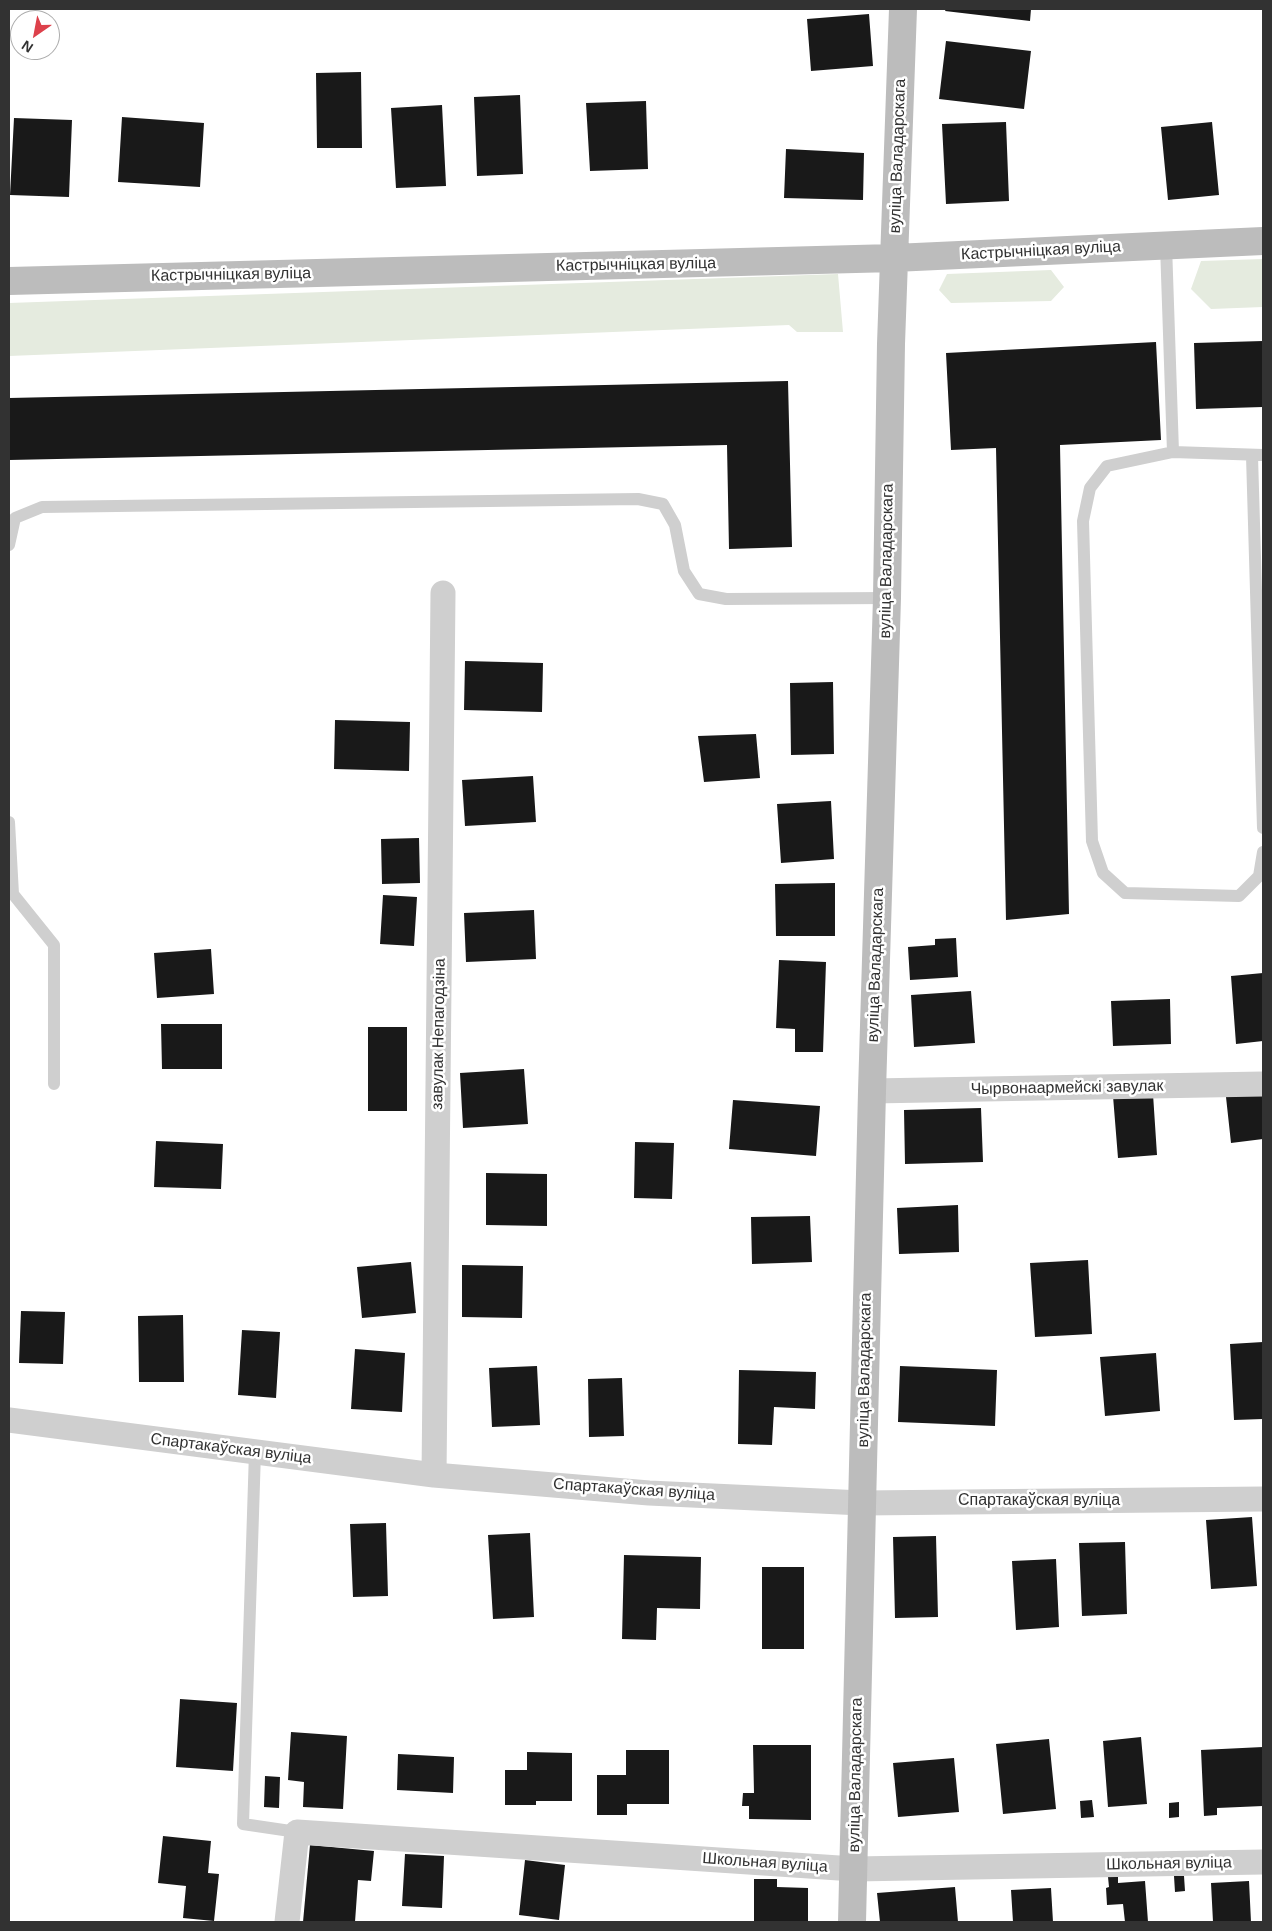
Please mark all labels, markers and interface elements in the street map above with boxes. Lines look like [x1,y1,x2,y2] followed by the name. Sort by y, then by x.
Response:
[10,10,60,60] north arrow
[19,37,36,56] text: N
[886,78,910,234] street label: вуліца Валадарскага
[961,237,1121,265] street label: Кастрычніцкая вуліца
[556,254,716,276] street label: Кастрычніцкая вуліца
[151,264,311,286] street label: Кастрычніцкая вуліца
[876,483,898,639] street label: вуліца Валадарскага
[864,887,888,1043] street label: вуліца Валадарскага
[428,958,450,1110] street label: завулак Непагодзіна
[970,1077,1164,1099] street label: Чырвонаармейскі завулак
[854,1292,876,1448] street label: вуліца Валадарскага
[149,1430,313,1468] street label: Спартакаўская вуліца
[552,1475,716,1505] street label: Спартакаўская вуліца
[958,1491,1120,1511] street label: Спартакаўская вуліца
[845,1697,867,1853] street label: вуліца Валадарскага
[702,1849,828,1877] street label: Школьная вуліца
[1106,1853,1232,1875] street label: Школьная вуліца

